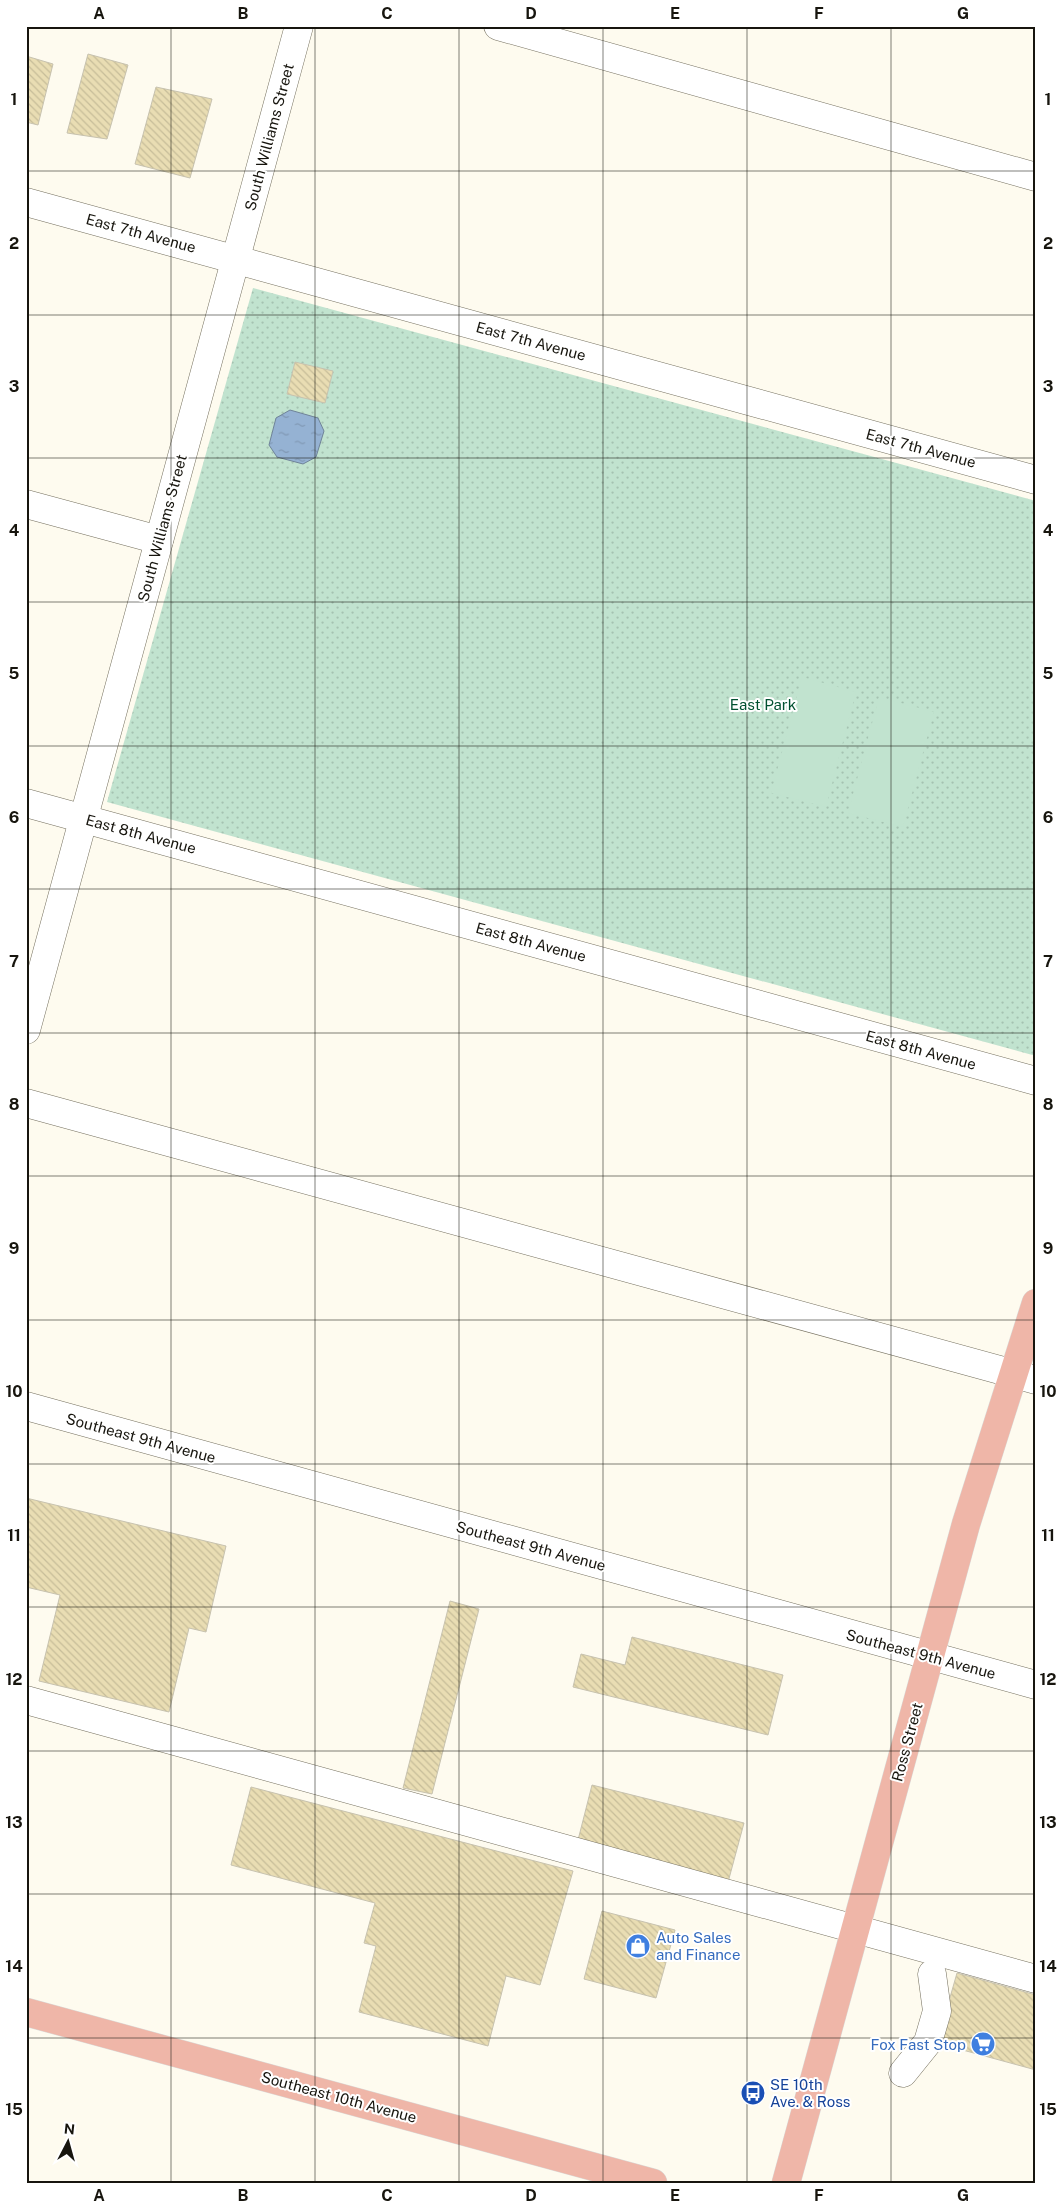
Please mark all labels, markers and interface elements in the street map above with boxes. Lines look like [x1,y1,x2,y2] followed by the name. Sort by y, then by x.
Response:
[93,4,105,23] text: A
[238,4,249,23] text: B
[381,4,393,23] text: C
[525,4,537,23] text: D
[670,4,680,23] text: E
[814,4,824,23] text: F
[957,4,969,23] text: G
[241,61,297,213] street label: South Williams Street
[11,90,17,109] text: 1
[1045,90,1051,109] text: 1
[84,210,198,256] street label: East 7th Avenue
[9,234,19,253] text: 2
[1043,234,1053,253] text: 2
[474,318,588,364] street label: East 7th Avenue
[9,377,19,396] text: 3
[1043,377,1053,396] text: 3
[864,425,978,471] street label: East 7th Avenue
[134,452,190,604] street label: South Williams Street
[9,521,20,540] text: 4
[1043,521,1054,540] text: 4
[9,664,20,683] text: 5
[1043,664,1054,683] text: 5
[730,696,796,713] park label: East Park
[9,808,19,827] text: 6
[1043,808,1053,827] text: 6
[84,811,198,857] street label: East 8th Avenue
[474,919,588,965] street label: East 8th Avenue
[9,952,19,971] text: 7
[1043,952,1053,971] text: 7
[864,1027,978,1073] street label: East 8th Avenue
[9,1095,20,1114] text: 8
[1043,1095,1054,1114] text: 8
[9,1239,19,1258] text: 9
[1043,1239,1053,1258] text: 9
[5,1382,23,1401] text: 10
[1039,1382,1057,1401] text: 10
[64,1410,218,1466] street label: Southeast 9th Avenue
[454,1518,608,1574] street label: Southeast 9th Avenue
[7,1526,21,1545] text: 11
[1041,1526,1055,1545] text: 11
[844,1626,998,1682] street label: Southeast 9th Avenue
[5,1670,23,1689] text: 12
[1039,1670,1057,1689] text: 12
[888,1701,926,1783] street label: Ross Street
[5,1813,23,1832] text: 13
[1039,1813,1057,1832] text: 13
[656,1929,740,1963] place label: Auto Sales and Finance
[625,1933,651,1959] shop icon: Auto Sales and Finance
[5,1957,23,1976] text: 14
[1039,1957,1057,1976] text: 14
[970,2031,996,2057] supermarket icon: Fox Fast Stop
[871,2036,966,2053] place label: Fox Fast Stop
[259,2068,419,2126] street label: Southeast 10th Avenue
[770,2076,850,2110] place label: SE 10th Ave. & Ross
[740,2080,766,2106] bus stop icon: SE 10th Ave. & Ross
[5,2100,23,2119] text: 15
[1039,2100,1057,2119] text: 15
[42,2116,92,2166] north arrow
[63,2121,76,2138] text: N
[93,2186,105,2205] text: A
[238,2186,249,2205] text: B
[381,2186,393,2205] text: C
[525,2186,537,2205] text: D
[670,2186,680,2205] text: E
[814,2186,824,2205] text: F
[957,2186,969,2205] text: G

